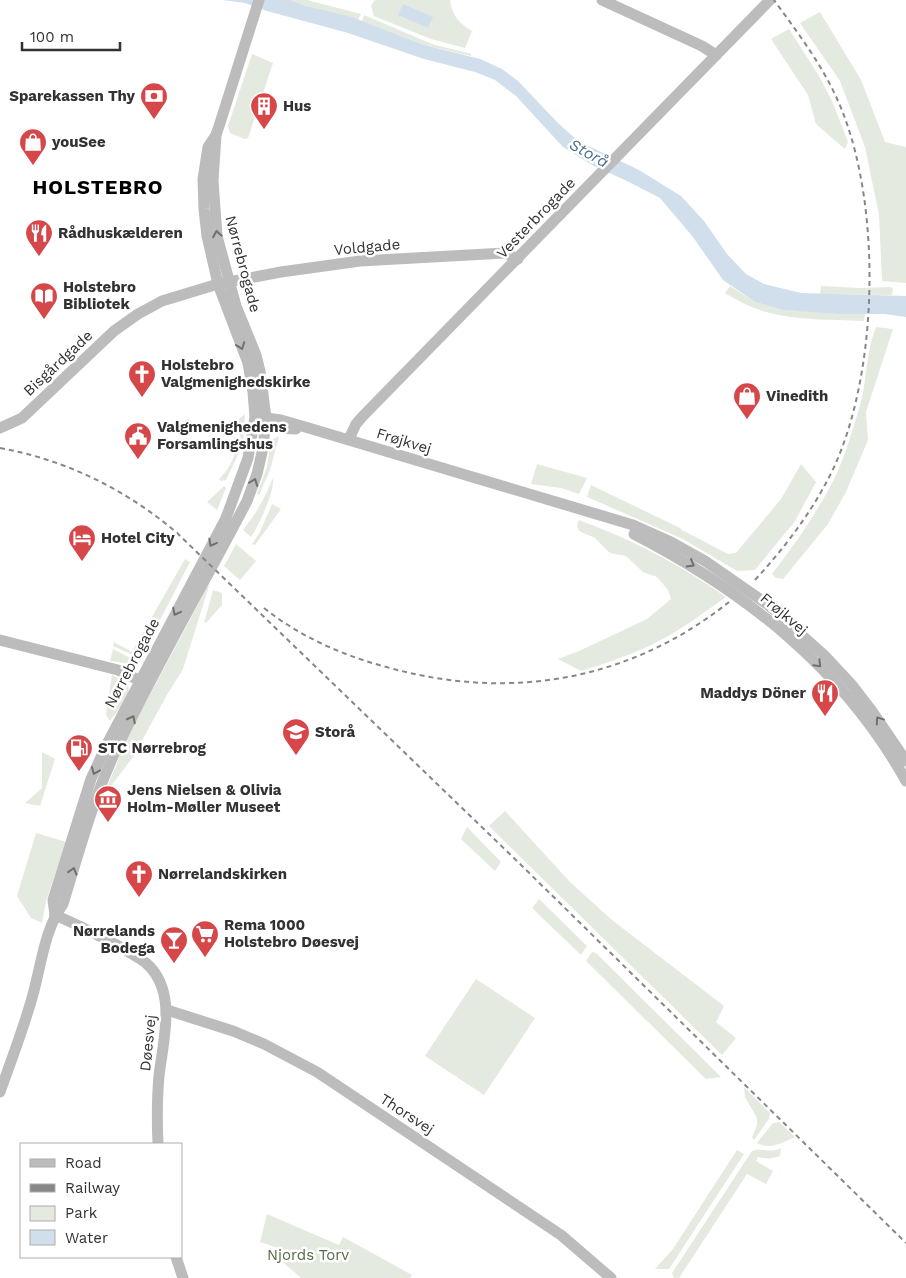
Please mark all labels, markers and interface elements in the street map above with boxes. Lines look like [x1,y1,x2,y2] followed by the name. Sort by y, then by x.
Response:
[22,20,120,52] scale bar
[30,28,74,46] text: 100 m
[139,81,169,120] bank icon: Sparekassen Thy
[9,87,136,105] place label: Sparekassen Thy
[249,91,279,130] building icon: Hus
[283,97,311,115] place label: Hus
[18,127,48,166] shop icon: youSee
[51,133,106,151] place label: youSee
[566,135,612,172] water label: Storå
[493,174,579,262] street label: Vesterbrogade
[32,175,164,199] district label: HOLSTEBRO
[221,214,265,314] street label: Nørrebrogade
[24,218,54,257] restaurant icon: Rådhuskælderen
[58,224,183,242] place label: Rådhuskælderen
[213,229,223,238] one-way arrow
[333,235,401,259] street label: Voldgade
[63,278,136,313] place label: Holstebro Bibliotek
[29,281,59,320] library icon: Holstebro Bibliotek
[20,326,96,400] street label: Bisgårdgade
[235,341,245,350] one-way arrow
[161,356,311,391] place label: Holstebro Valgmenighedskirke
[127,359,157,398] church icon: Holstebro Valgmenighedskirke
[732,381,762,420] shop icon: Vinedith
[766,387,828,405] place label: Vinedith
[157,418,287,453] place label: Valgmenighedens Forsamlingshus
[123,421,153,460] public building icon: Valgmenighedens Forsamlingshus
[374,424,434,458] street label: Frøjkvej
[249,478,259,486] one-way arrow
[67,523,97,562] hotel icon: Hotel City
[101,529,175,547] place label: Hotel City
[208,538,218,547] one-way arrow
[685,558,694,568] one-way arrow
[757,589,811,639] street label: Frøjkvej
[172,607,182,616] one-way arrow
[101,615,163,711] street label: Nørrebrogade
[812,659,821,668] one-way arrow
[810,678,840,717] restaurant icon: Maddys Döner
[700,684,807,702] place label: Maddys Döner
[126,715,136,724] one-way arrow
[281,717,311,756] school or university icon: Storå
[875,717,885,726] one-way arrow
[315,723,356,741] place label: Storå
[64,733,94,772] fuel station icon: STC Nørrebrog
[98,739,207,757] place label: STC Nørrebrog
[90,766,101,775] one-way arrow
[127,781,282,816] place label: Jens Nielsen & Olivia Holm-Møller Museet
[93,784,123,823] museum icon: Jens Nielsen & Olivia Holm-Møller Museet
[124,859,154,898] church icon: Nørrelandskirken
[158,865,287,883] place label: Nørrelandskirken
[68,867,78,875] one-way arrow
[224,916,359,951] place label: Rema 1000 Holstebro Døesvej
[190,919,220,958] supermarket icon: Rema 1000 Holstebro Døesvej
[73,922,155,957] place label: Nørrelands Bodega
[159,925,189,964] bar icon: Nørrelands Bodega
[136,1014,160,1072] street label: Døesvej
[377,1090,437,1138] street label: Thorsvej
[20,1143,182,1258] legend
[65,1154,102,1172] text: Road
[65,1179,120,1197] text: Railway
[65,1204,98,1222] text: Park
[65,1229,108,1247] text: Water
[267,1246,349,1264] park label: Njords Torv

